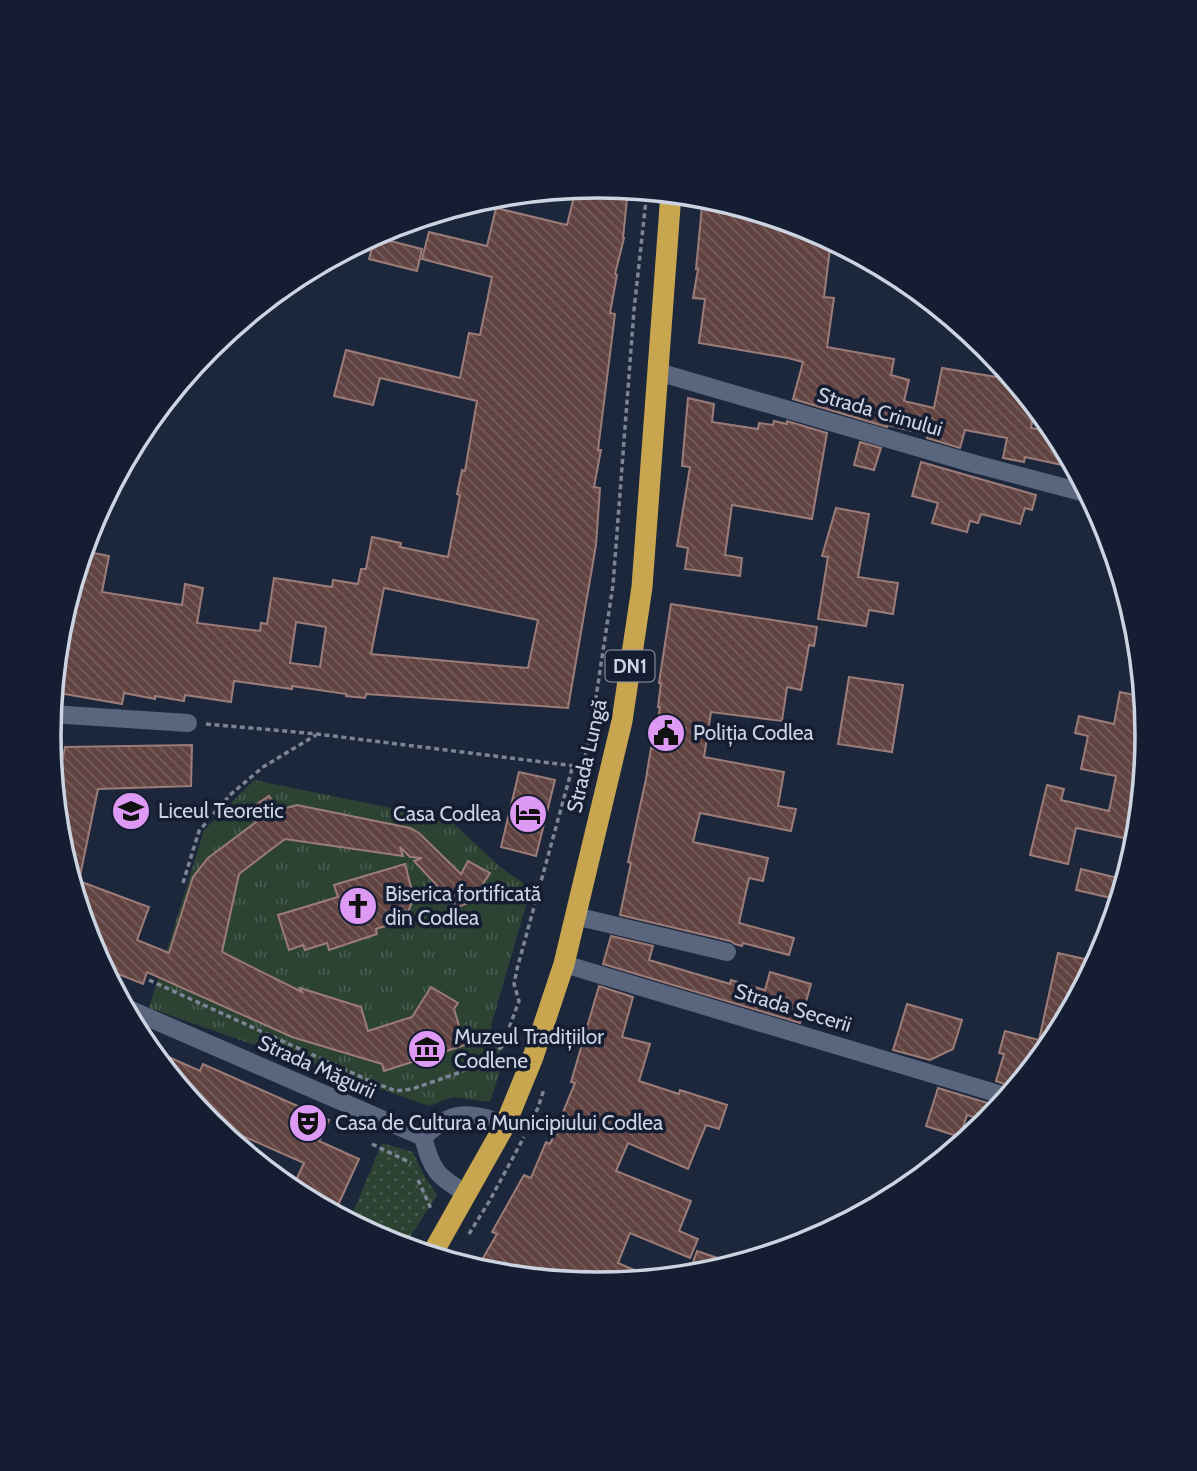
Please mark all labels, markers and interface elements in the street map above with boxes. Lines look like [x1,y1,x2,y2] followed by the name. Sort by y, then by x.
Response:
[815,382,946,441] street label: Strada Crinului
[606,650,654,681] road number: DN1
[561,697,612,815] street label: Strada Lungă
[645,712,687,754] public building icon: Poliția Codlea
[693,720,814,747] place label: Poliția Codlea
[110,790,152,832] school or university icon: Liceul Teoretic
[507,793,549,835] hotel icon: Casa Codlea
[158,798,284,823] place label: Liceul Teoretic
[393,801,501,826] place label: Casa Codlea
[385,881,541,930] place label: Biserica fortificată din Codlea
[337,885,379,927] church icon: Biserica fortificată din Codlea
[732,978,855,1037] street label: Strada Secerii
[454,1024,604,1073] place label: Muzeul Tradițiilor Codlene
[406,1028,448,1070] museum icon: Muzeul Tradițiilor Codlene
[255,1029,380,1104] street label: Strada Măgurii
[287,1102,329,1144] theatre icon: Casa de Cultura a Municipiului Codlea
[335,1110,663,1135] place label: Casa de Cultura a Municipiului Codlea

